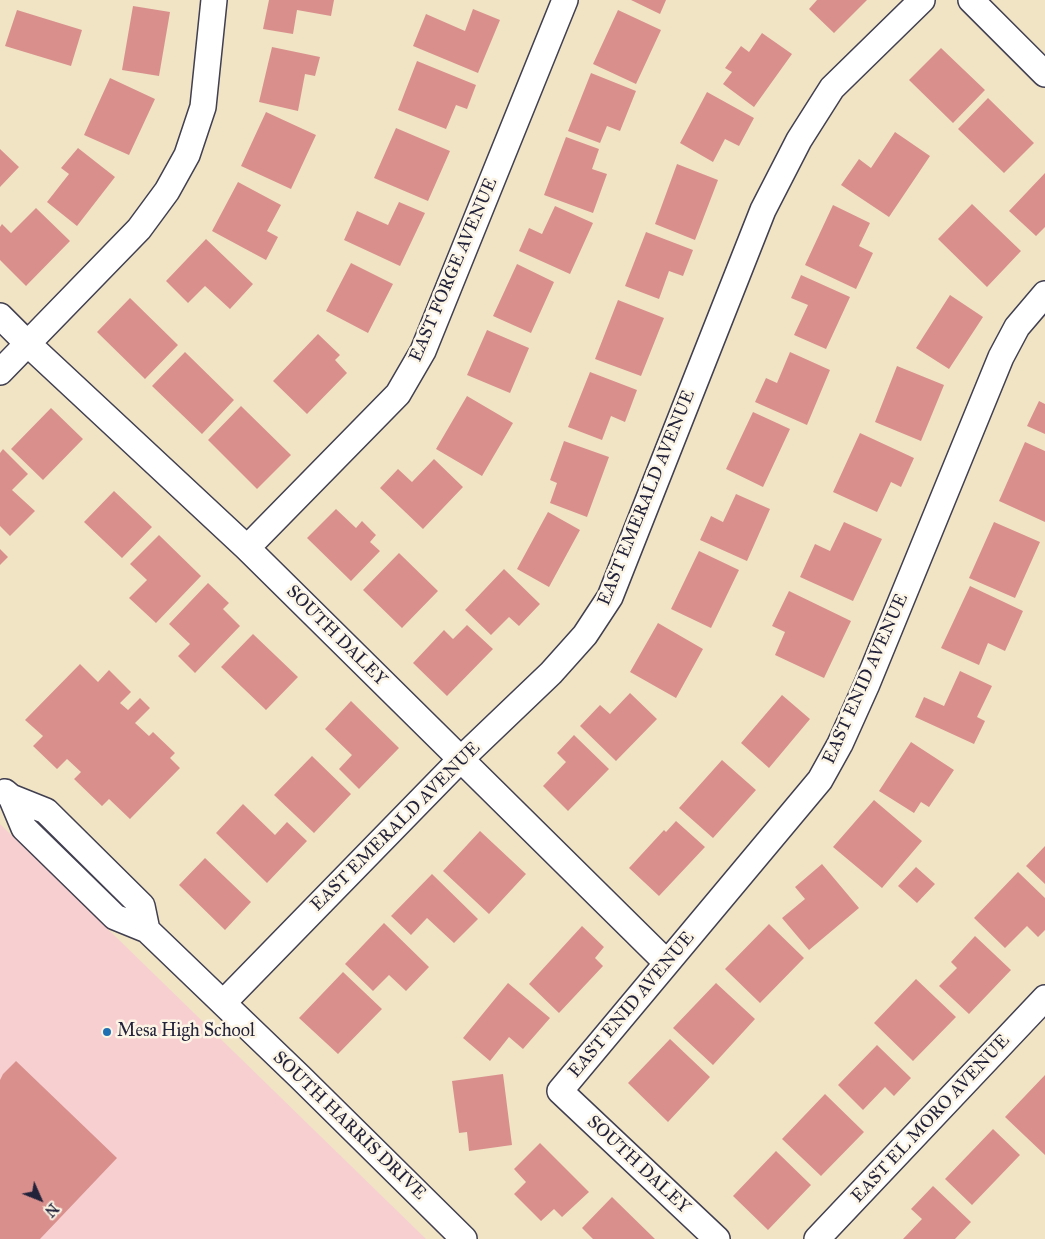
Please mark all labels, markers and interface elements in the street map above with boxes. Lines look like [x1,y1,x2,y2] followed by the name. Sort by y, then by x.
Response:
[405,175,503,365] street label: EAST FORGE AVENUE
[594,387,700,609] street label: EAST EMERALD AVENUE
[281,581,391,691] street label: SOUTH DALEY
[819,591,913,767] street label: EAST ENID AVENUE
[307,738,485,916] street label: EAST EMERALD AVENUE
[565,928,699,1082] street label: EAST ENID AVENUE
[117,1021,255,1043] place label: Mesa High School
[101,1026,113,1038] marker: Mesa High School
[847,1030,1015,1208] street label: EAST EL MORO AVENUE
[268,1047,430,1205] street label: SOUTH HARRIS DRIVE
[582,1112,694,1218] street label: SOUTH DALEY
[15,1174,65,1224] north arrow
[41,1200,61,1220] text: N

